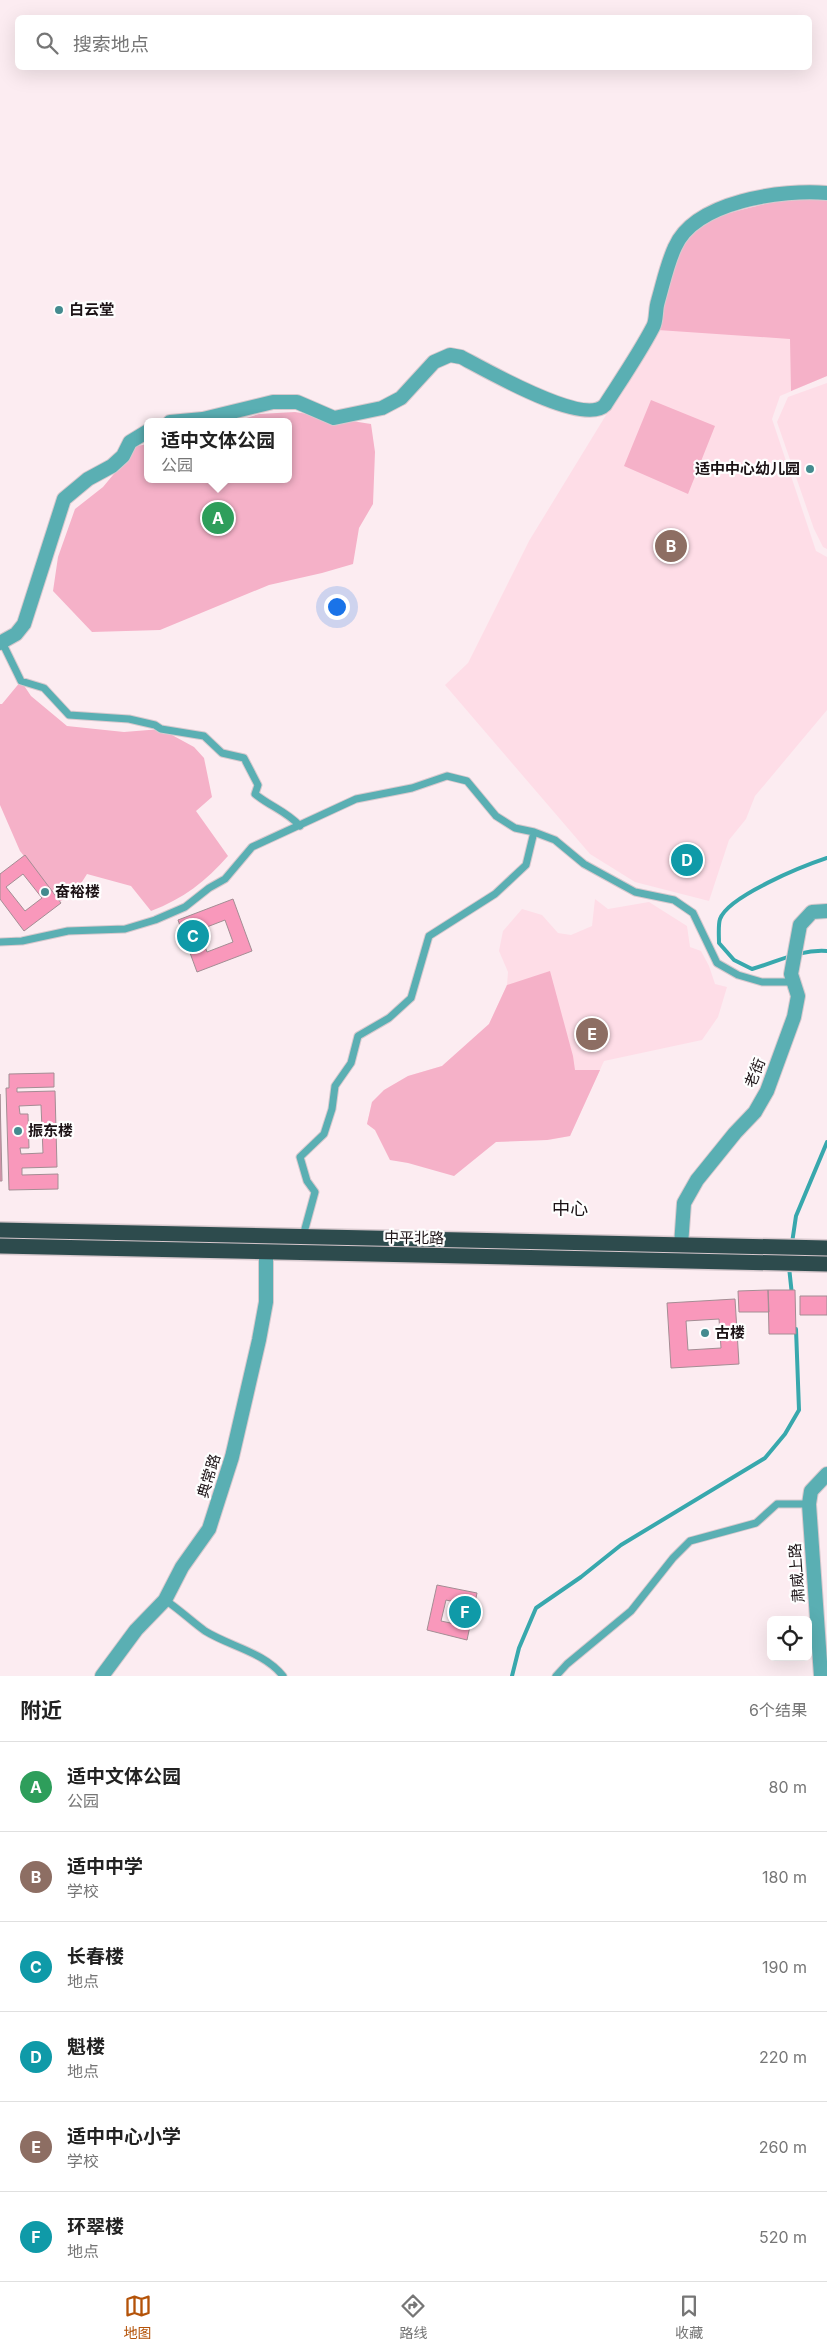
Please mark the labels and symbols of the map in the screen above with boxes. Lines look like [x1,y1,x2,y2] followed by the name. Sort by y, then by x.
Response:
[69,300,114,319] place label: 白云堂
[53,304,65,316] marker: 白云堂
[695,459,800,478] place label: 适中中心幼儿园
[804,463,816,475] marker: 适中中心幼儿园
[202,499,234,537] pin: A
[655,527,687,565] pin: B
[324,594,350,620] your location
[671,841,703,879] pin: D
[55,882,100,901] place label: 奋裕楼
[39,886,51,898] marker: 奋裕楼
[177,917,209,955] pin: C
[576,1015,608,1053] pin: E
[740,1055,769,1090] street label: 老街
[28,1121,73,1140] place label: 振东楼
[12,1125,24,1137] marker: 振东楼
[552,1198,588,1219] district label: 中心
[384,1227,444,1248] street label: 中平北路
[715,1323,745,1342] place label: 古楼
[699,1327,711,1339] marker: 古楼
[193,1452,224,1500] street label: 典常路
[785,1542,808,1604] street label: 肃威上路
[449,1593,481,1631] pin: F

